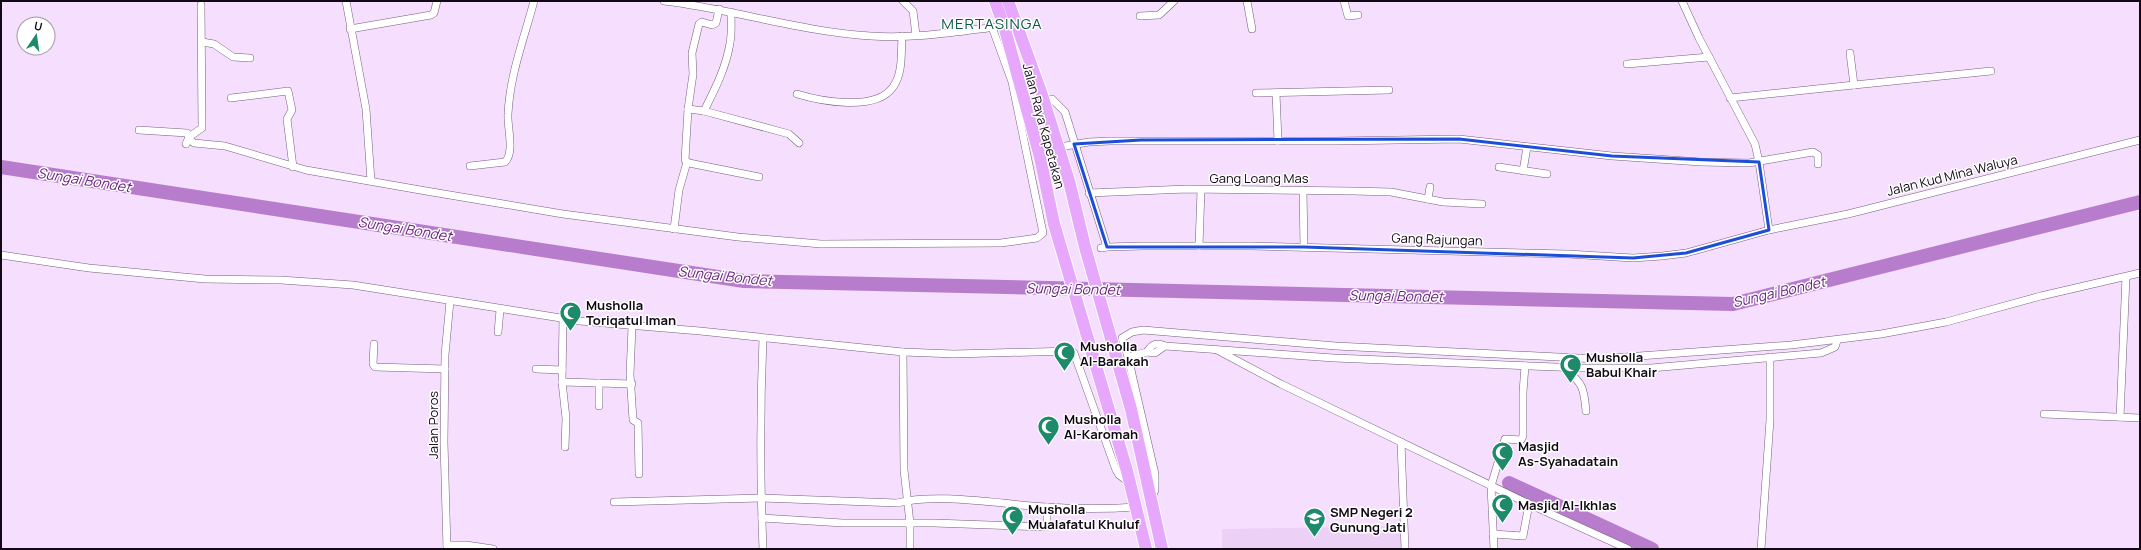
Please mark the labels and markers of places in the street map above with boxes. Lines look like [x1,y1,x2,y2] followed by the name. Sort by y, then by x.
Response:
[586,296,676,329] place label: Musholla Toriqatul Iman
[558,299,584,332] mosque icon: Musholla Toriqatul Iman
[1080,337,1149,370] place label: Musholla Al-Barakah
[1052,340,1078,373] mosque icon: Musholla Al-Barakah
[1586,348,1657,381] place label: Musholla Babul Khair
[1558,351,1584,384] mosque icon: Musholla Babul Khair
[1064,410,1138,443] place label: Musholla Al-Karomah
[1035,413,1061,446] mosque icon: Musholla Al-Karomah
[1518,437,1618,470] place label: Masjid As-Syahadatain
[1490,440,1516,473] mosque icon: Masjid As-Syahadatain
[1490,492,1516,525] mosque icon: Masjid Al-Ikhlas
[1518,496,1616,514] place label: Masjid Al-Ikhlas
[1028,500,1140,533] place label: Musholla Mualafatul Khuluf
[1000,503,1026,536] mosque icon: Musholla Mualafatul Khuluf
[1330,503,1413,536] place label: SMP Negeri 2 Gunung Jati
[1301,506,1327,539] school or university icon: SMP Negeri 2 Gunung Jati

